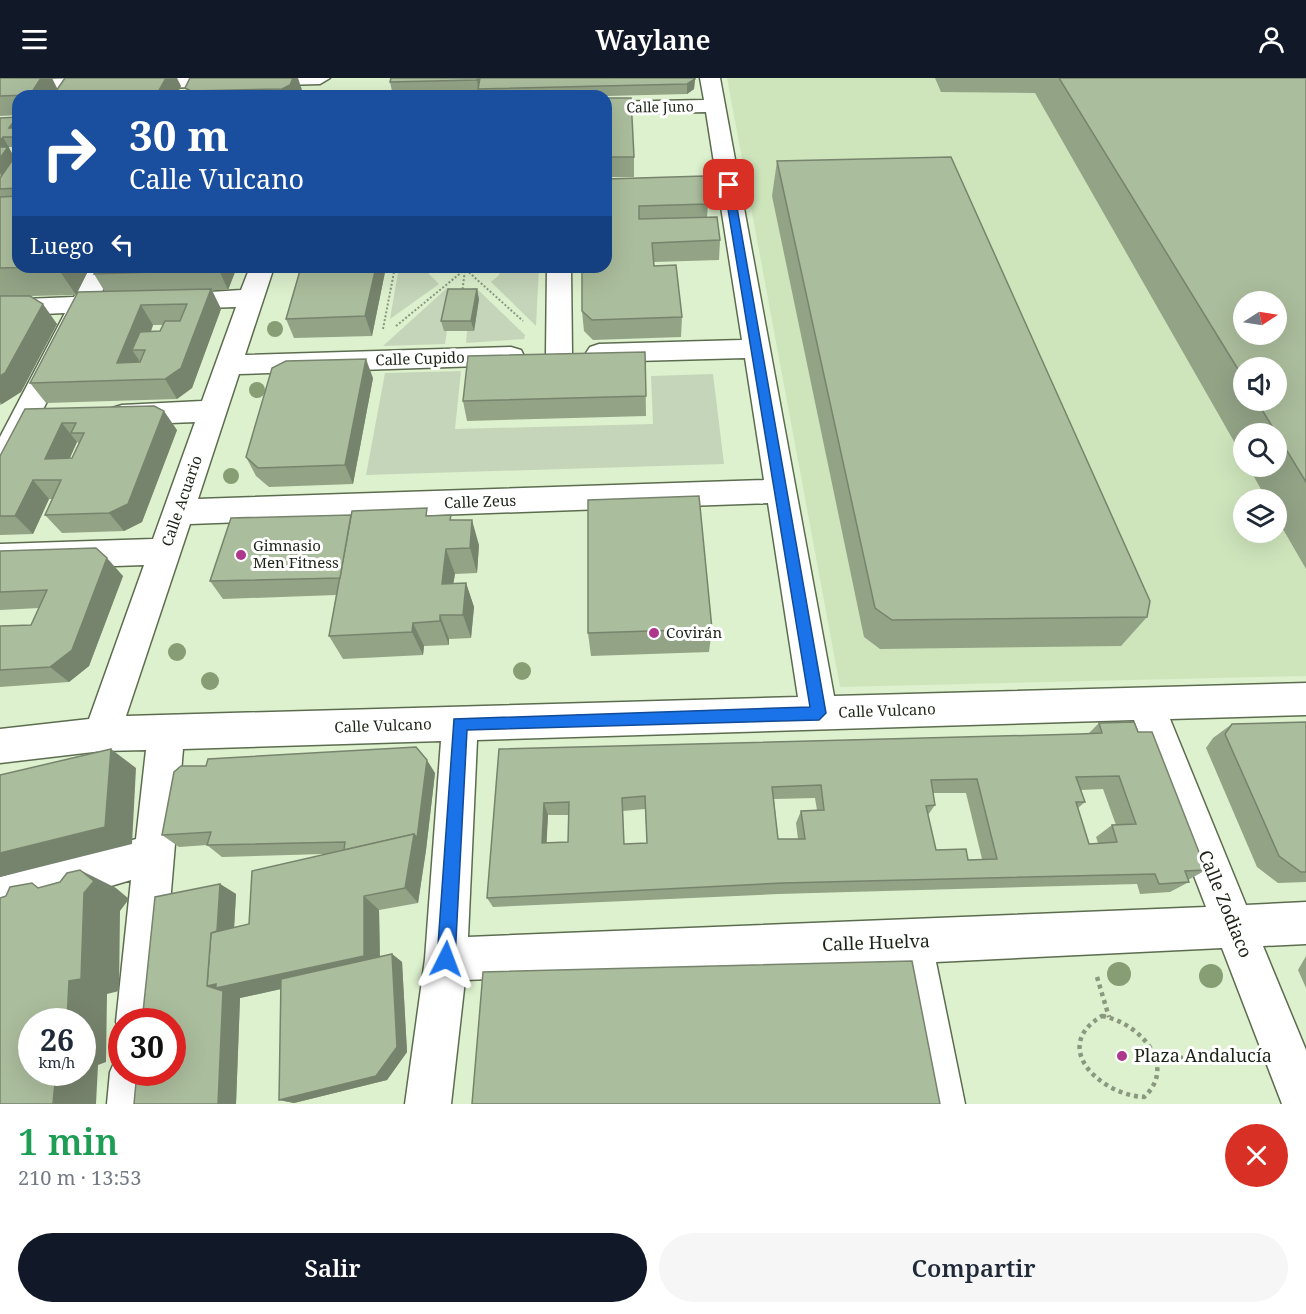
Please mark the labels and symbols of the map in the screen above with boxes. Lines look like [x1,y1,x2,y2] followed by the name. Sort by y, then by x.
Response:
[626,96,694,117] street label: Calle Juno
[703,159,754,210] pin
[1233,291,1287,345] north arrow
[375,346,465,370] street label: Calle Cupido
[156,452,206,549] street label: Calle Acuario
[444,490,517,512] street label: Calle Zeus
[253,535,339,572] place label: Gimnasio Men Fitness
[234,548,248,562] marker: Gimnasio Men Fitness
[666,622,723,642] place label: Covirán
[647,626,661,640] marker: Covirán
[838,698,936,722] street label: Calle Vulcano
[334,713,432,737] street label: Calle Vulcano
[1193,846,1258,961] street label: Calle Zodiaco
[414,927,478,991] position arrow
[822,928,930,956] street label: Calle Huelva
[108,1008,186,1086] speed limit sign: 30
[1134,1043,1272,1067] place label: Plaza Andalucía
[1115,1049,1129,1063] marker: Plaza Andalucía

